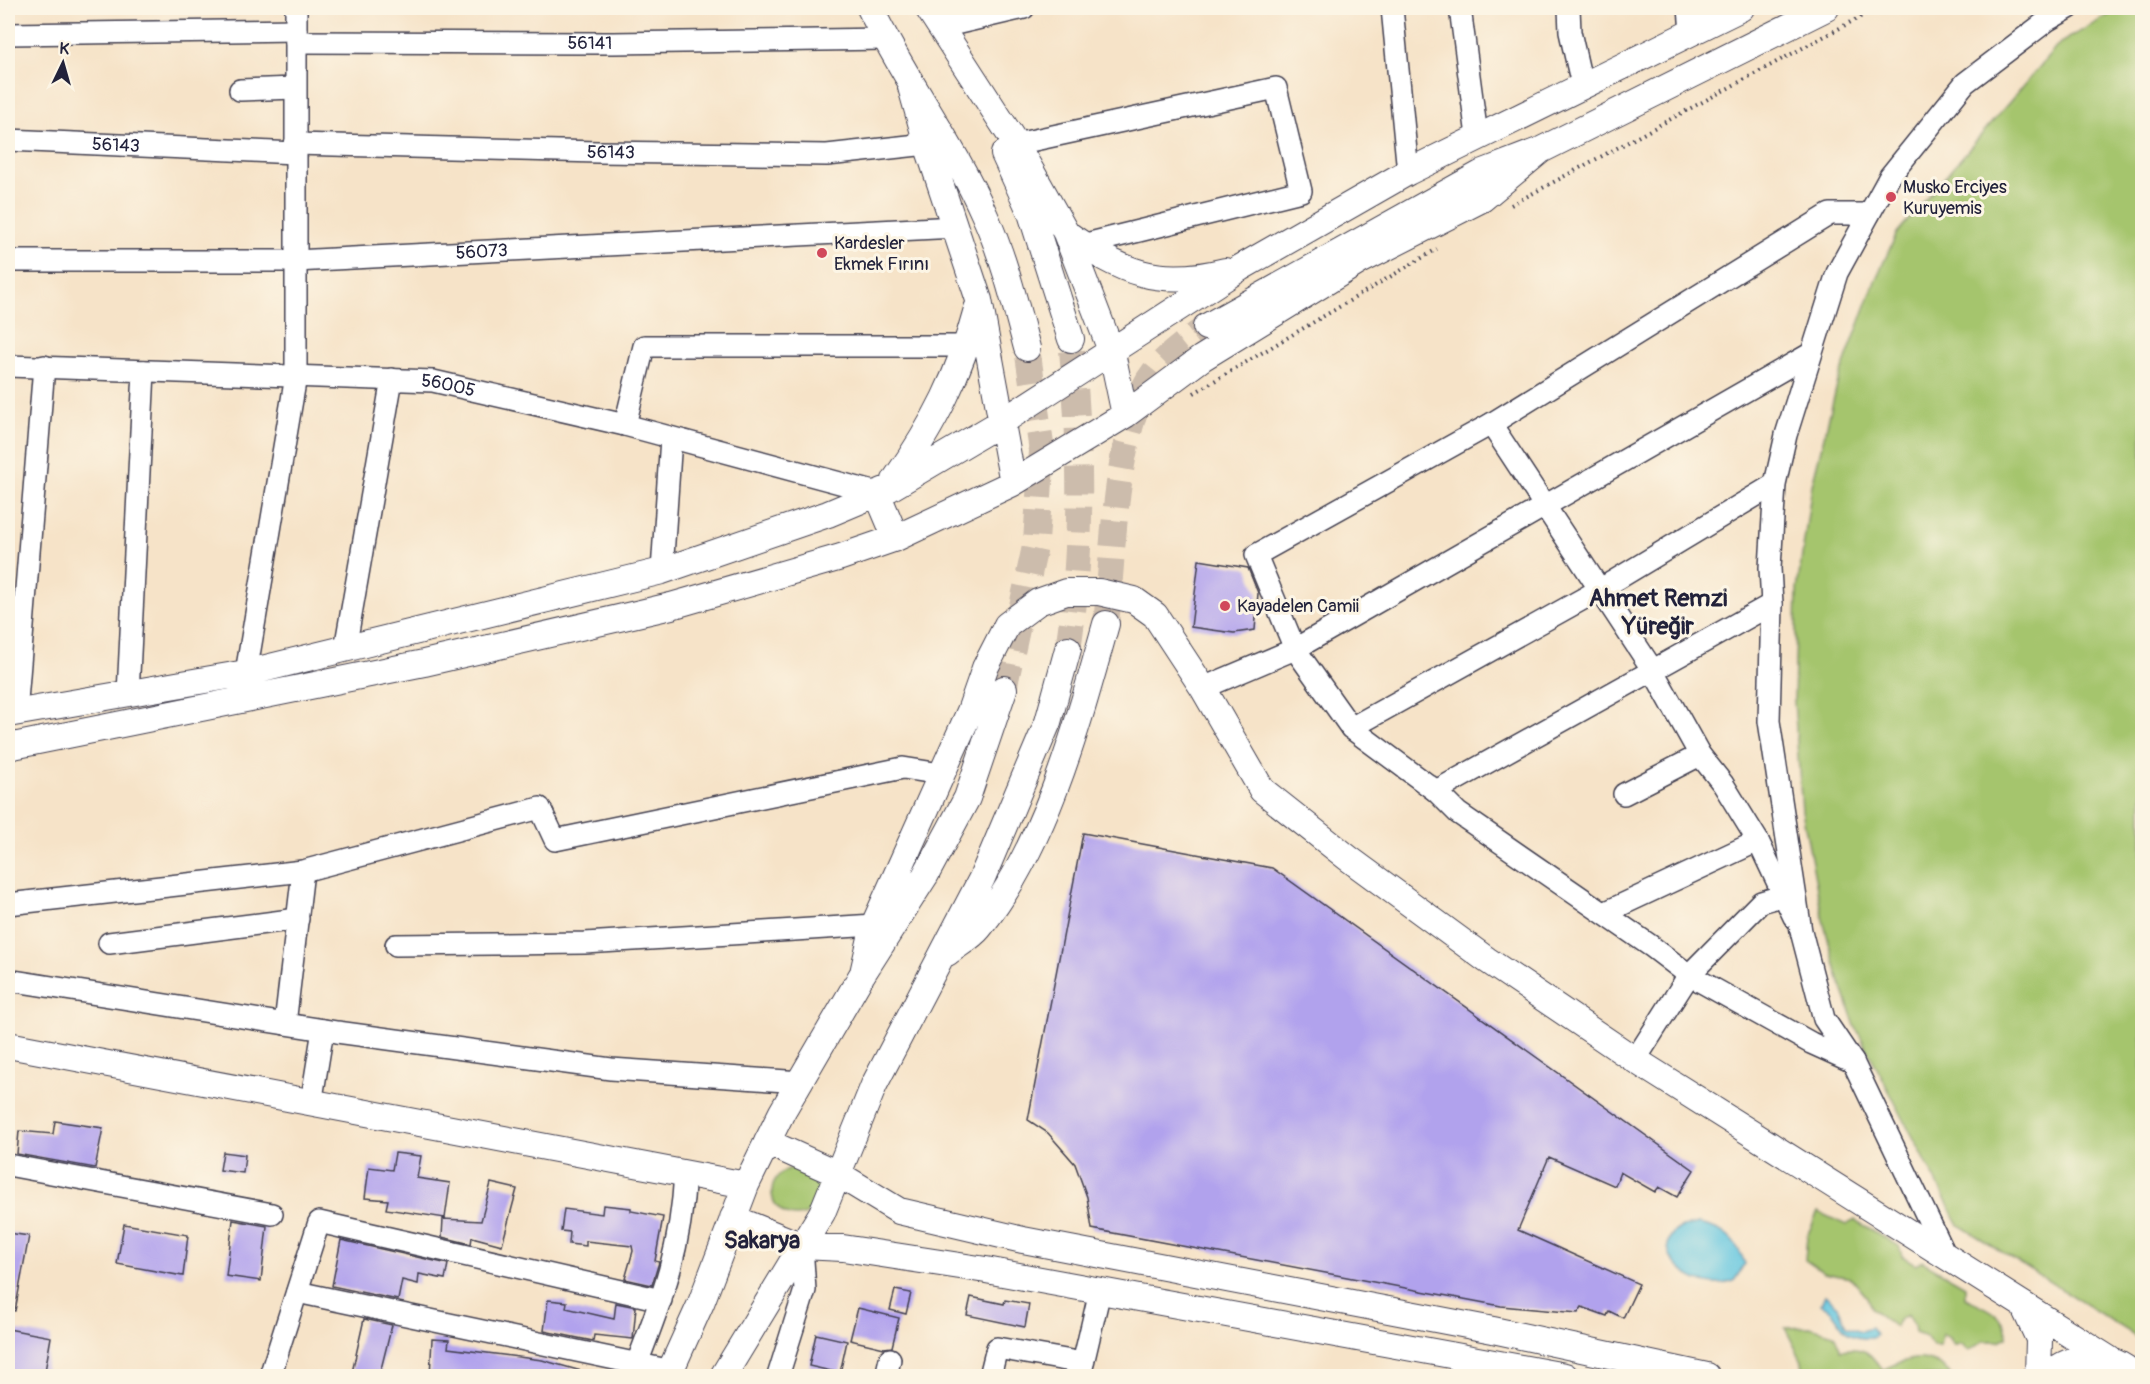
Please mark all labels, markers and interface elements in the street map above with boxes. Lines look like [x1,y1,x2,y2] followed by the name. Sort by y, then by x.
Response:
[568,32,612,55] street label: 56141
[33,33,93,93] north arrow
[59,39,70,59] text: K
[91,133,140,158] street label: 56143
[587,141,635,164] street label: 56143
[1903,176,2007,220] place label: Musko Erciyes Kuruyemis
[1884,190,1898,204] marker: Musko Erciyes Kuruyemis
[834,232,929,276] place label: Kardesler Ekmek Fırını
[455,239,508,265] street label: 56073
[815,246,829,260] marker: Kardesler Ekmek Fırını
[421,370,477,402] street label: 56005
[1589,584,1727,641] district label: Ahmet Remzi Yüreğir
[1237,595,1359,618] place label: Kayadelen Camii
[1218,599,1232,613] marker: Kayadelen Camii
[724,1226,800,1255] district label: Sakarya

